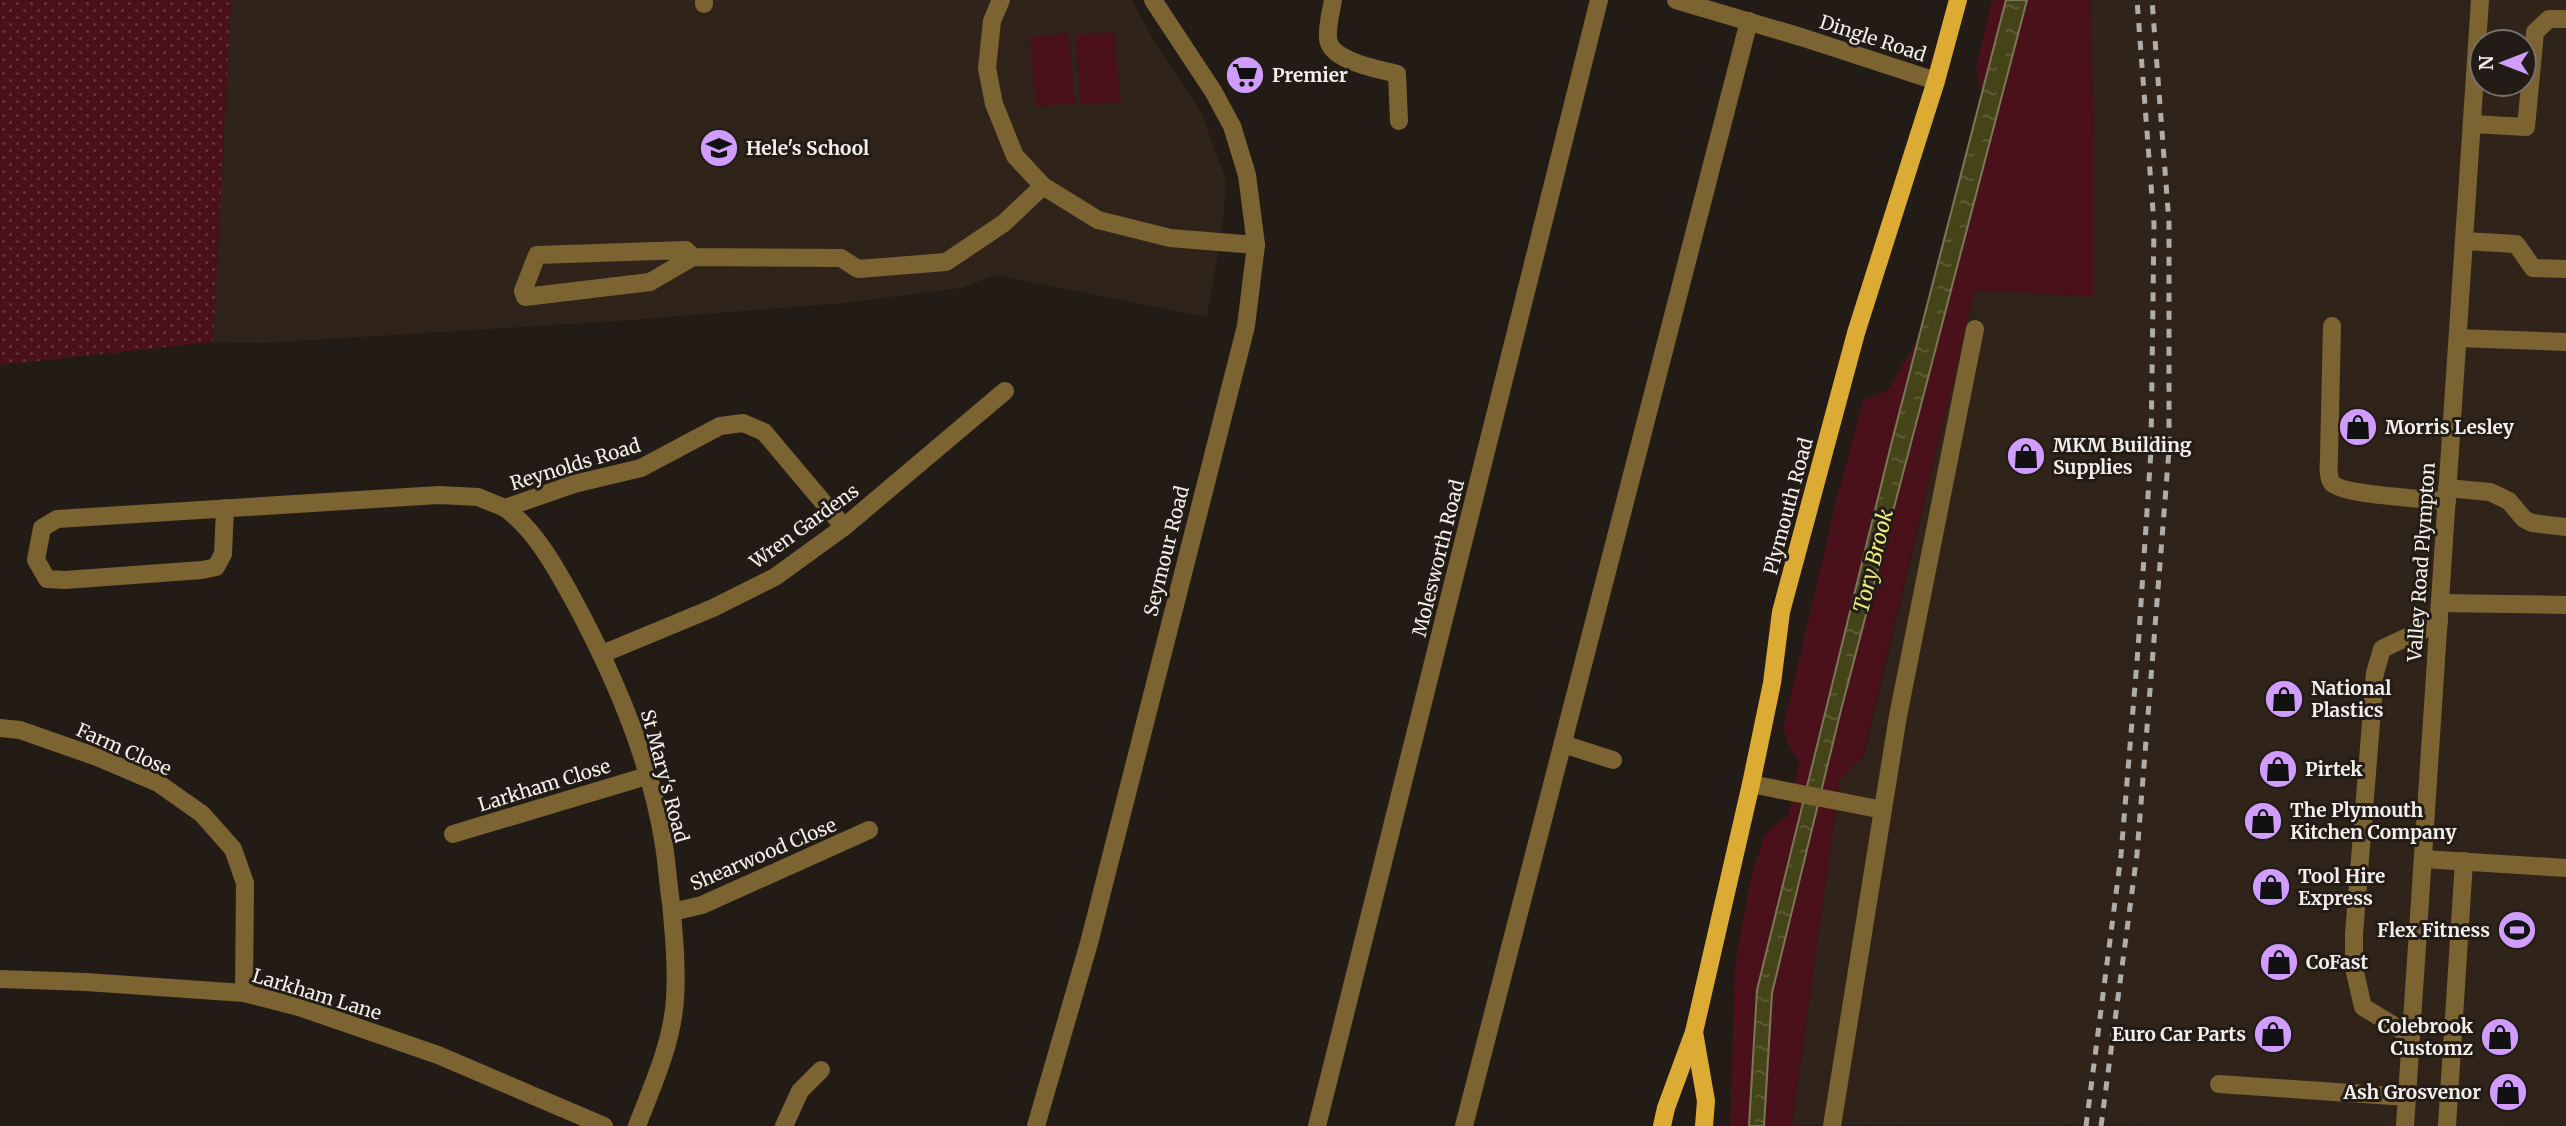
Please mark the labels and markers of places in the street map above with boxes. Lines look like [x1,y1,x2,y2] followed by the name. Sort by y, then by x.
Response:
[1224,54,1266,96] supermarket icon: Premier
[1272,63,1348,87] place label: Premier
[698,127,740,169] school or university icon: Hele's School
[746,136,869,160] place label: Hele's School
[2337,406,2379,448] shop icon: Morris Lesley
[2385,415,2515,439] place label: Morris Lesley
[2053,433,2192,479] place label: MKM Building Supplies
[2005,435,2047,477] shop icon: MKM Building Supplies
[2311,676,2391,722] place label: National Plastics
[2263,678,2305,720] shop icon: National Plastics
[2257,748,2299,790] shop icon: Pirtek
[2305,757,2363,781] place label: Pirtek
[2290,798,2457,844] place label: The Plymouth Kitchen Company
[2242,800,2284,842] shop icon: The Plymouth Kitchen Company
[2298,864,2385,910] place label: Tool Hire Express
[2250,866,2292,908] shop icon: Tool Hire Express
[2496,909,2538,951] sports icon: Flex Fitness
[2377,918,2490,942] place label: Flex Fitness
[2258,941,2300,983] shop icon: CoFast
[2306,950,2369,974] place label: CoFast
[2252,1013,2294,1055] shop icon: Euro Car Parts
[2378,1014,2474,1060] place label: Colebrook Customz
[2479,1016,2521,1058] shop icon: Colebrook Customz
[2112,1022,2246,1046] place label: Euro Car Parts
[2487,1071,2529,1113] shop icon: Ash Grosvenor
[2343,1080,2481,1104] place label: Ash Grosvenor

